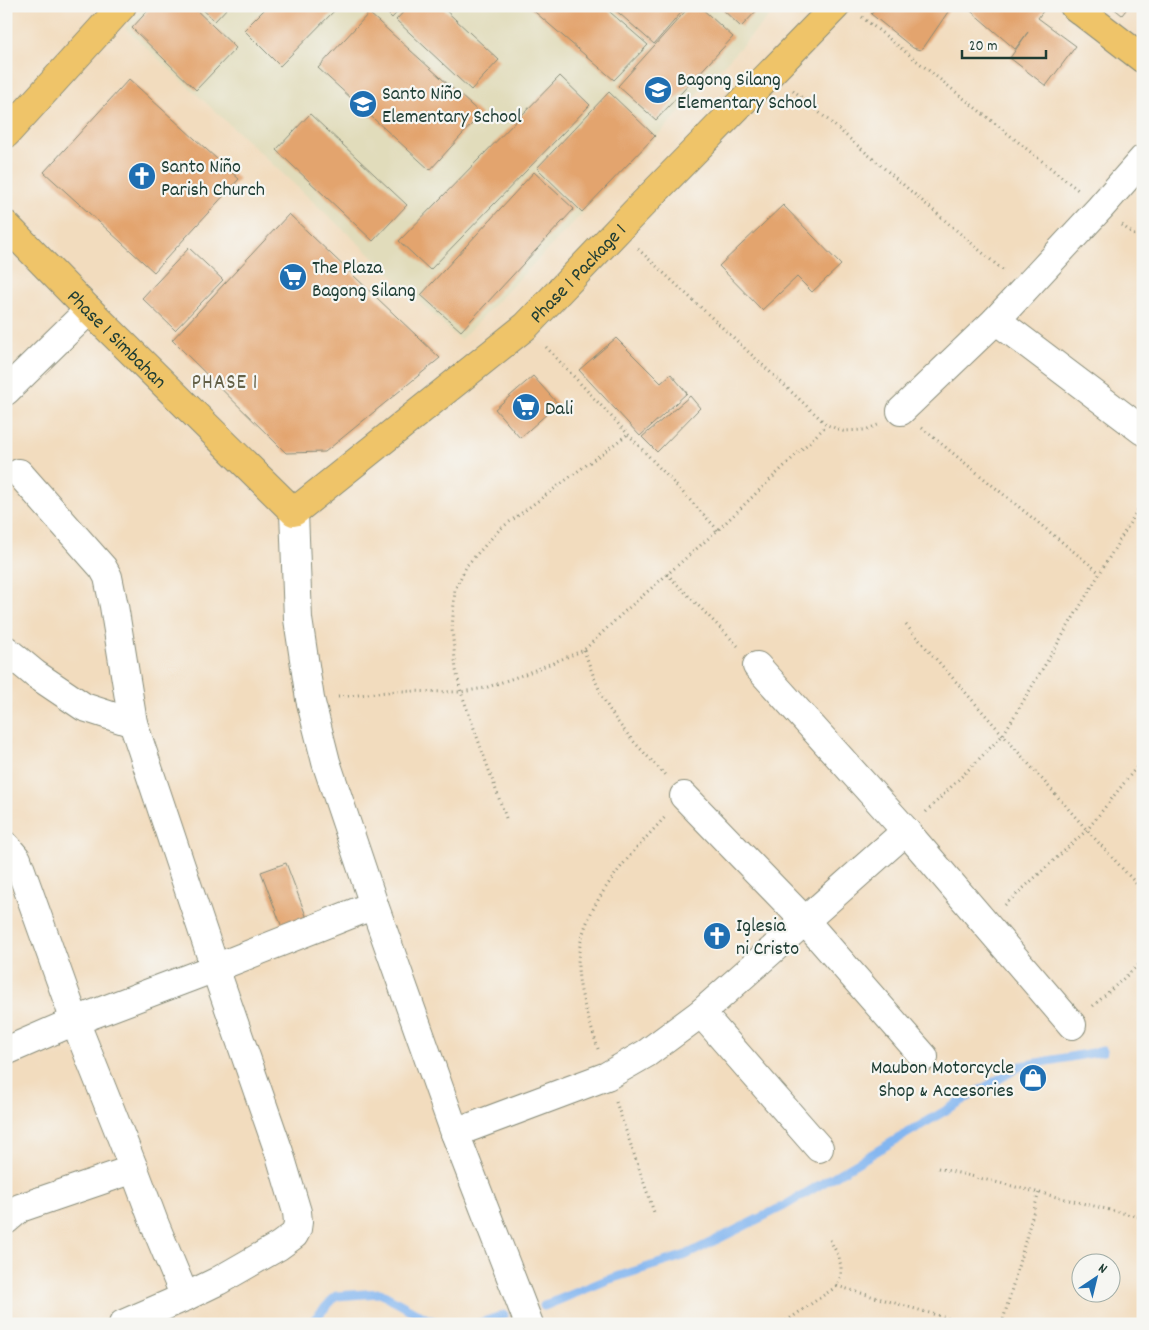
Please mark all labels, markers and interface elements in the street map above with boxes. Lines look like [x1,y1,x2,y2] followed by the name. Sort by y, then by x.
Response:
[962,28,1045,60] scale bar
[969,36,997,58] text: 20 m
[677,67,817,118] place label: Bagong Silang Elementary School
[643,75,673,105] school or university icon: Bagong Silang Elementary School
[382,81,522,132] place label: Santo Niño Elementary School
[348,89,378,119] school or university icon: Santo Niño Elementary School
[161,154,265,205] place label: Santo Niño Parish Church
[127,161,157,191] church icon: Santo Niño Parish Church
[525,218,634,331] street label: Phase 1 Package 1
[312,255,416,306] place label: The Plaza Bagong Silang
[278,262,308,292] supermarket icon: The Plaza Bagong Silang
[59,284,172,396] street label: Phase 1 Simbahan
[192,369,258,399] district label: PHASE 1
[511,392,541,422] supermarket icon: Dali
[545,396,573,424] place label: Dali
[736,913,799,964] place label: Iglesia ni Cristo
[702,921,732,951] church icon: Iglesia ni Cristo
[871,1055,1014,1106] place label: Maubon Motorcycle Shop & Accesories
[1018,1063,1048,1093] shop icon: Maubon Motorcycle Shop & Accesories
[1072,1252,1122,1302] north arrow
[1094,1259,1111,1279] text: N

